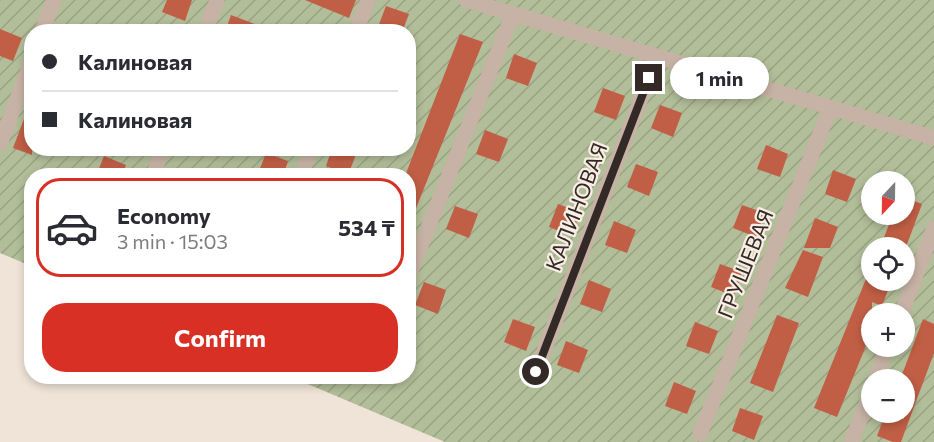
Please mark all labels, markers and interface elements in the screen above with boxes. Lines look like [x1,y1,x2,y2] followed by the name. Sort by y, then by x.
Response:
[78,48,192,75] text: Калиновая
[670,57,769,99] callout: 1 min
[635,64,662,91] route end
[696,66,743,90] text: 1 min
[78,106,192,133] text: Калиновая
[540,139,611,274] street label: КАЛИНОВАЯ
[861,171,915,225] north arrow
[861,171,915,423] map controls
[45,201,99,255] icon: car
[117,202,211,229] text: Economy
[711,205,778,322] street label: ГРУШЕВАЯ
[338,214,395,241] text: 534 ₸
[117,229,228,253] text: 3 min · 15:03
[861,237,915,291] button: locate
[42,303,398,372] button: Confirm
[861,303,915,357] button: +
[522,358,549,385] route start
[861,369,915,423] button: −

